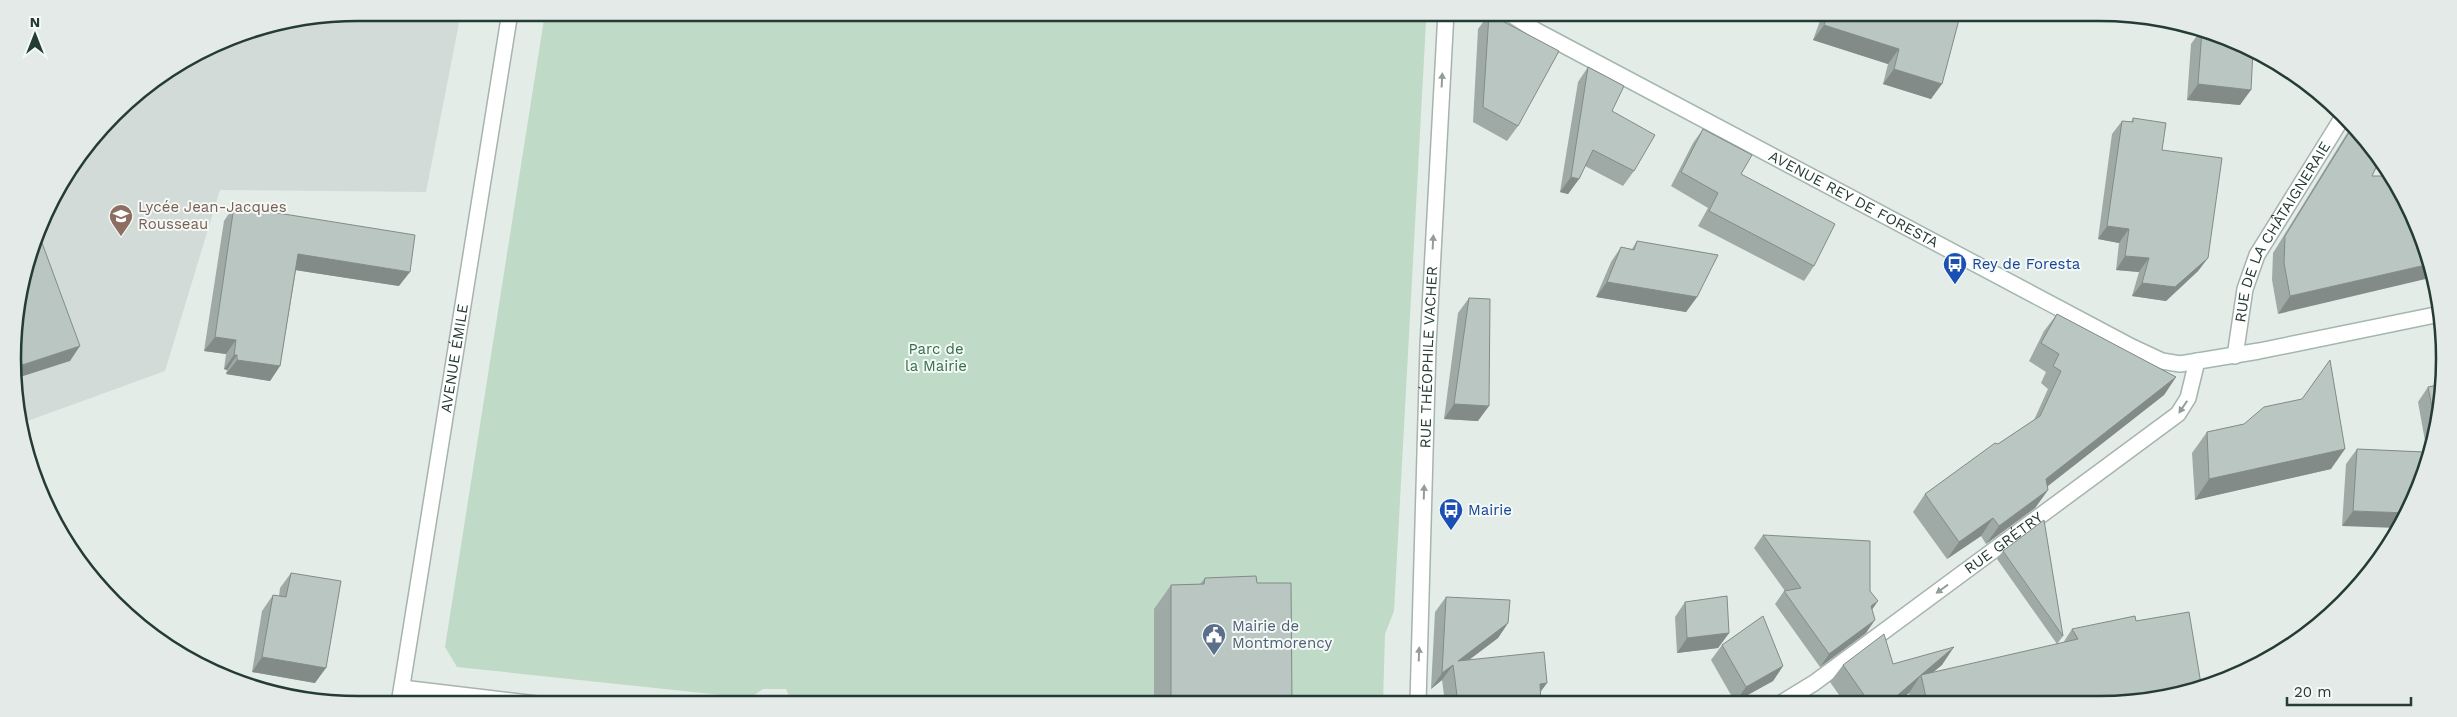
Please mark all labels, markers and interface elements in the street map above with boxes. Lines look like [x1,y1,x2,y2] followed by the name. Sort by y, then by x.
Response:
[10,10,60,60] north arrow
[30,14,40,30] text: N
[1439,71,1447,87] one-way arrow
[2231,138,2334,324] street label: RUE DE LA CHÂTAIGNERAIE
[1766,147,1942,252] street label: AVENUE REY DE FORESTA
[138,198,287,233] place label: Lycée Jean-Jacques Rousseau
[108,203,134,237] school or university icon: Lycée Jean-Jacques Rousseau
[1430,234,1438,250] one-way arrow
[1942,251,1968,285] bus stop icon: Rey de Foresta
[1972,255,2081,273] place label: Rey de Foresta
[1416,265,1441,449] street label: RUE THÉOPHILE VACHER
[437,303,472,414] street label: AVENUE ÉMILE
[905,340,967,375] park label: Parc de la Mairie
[2178,400,2188,414] one-way arrow
[1420,483,1428,499] one-way arrow
[1438,497,1464,531] bus stop icon: Mairie
[1468,501,1512,519] place label: Mairie
[1961,508,2047,578] street label: RUE GRÉTRY
[1935,584,1949,594] one-way arrow
[1232,617,1332,652] place label: Mairie de Montmorency
[1201,622,1227,656] public building icon: Mairie de Montmorency
[1415,646,1423,662] one-way arrow
[2287,674,2411,706] scale bar
[2294,683,2332,701] text: 20 m

